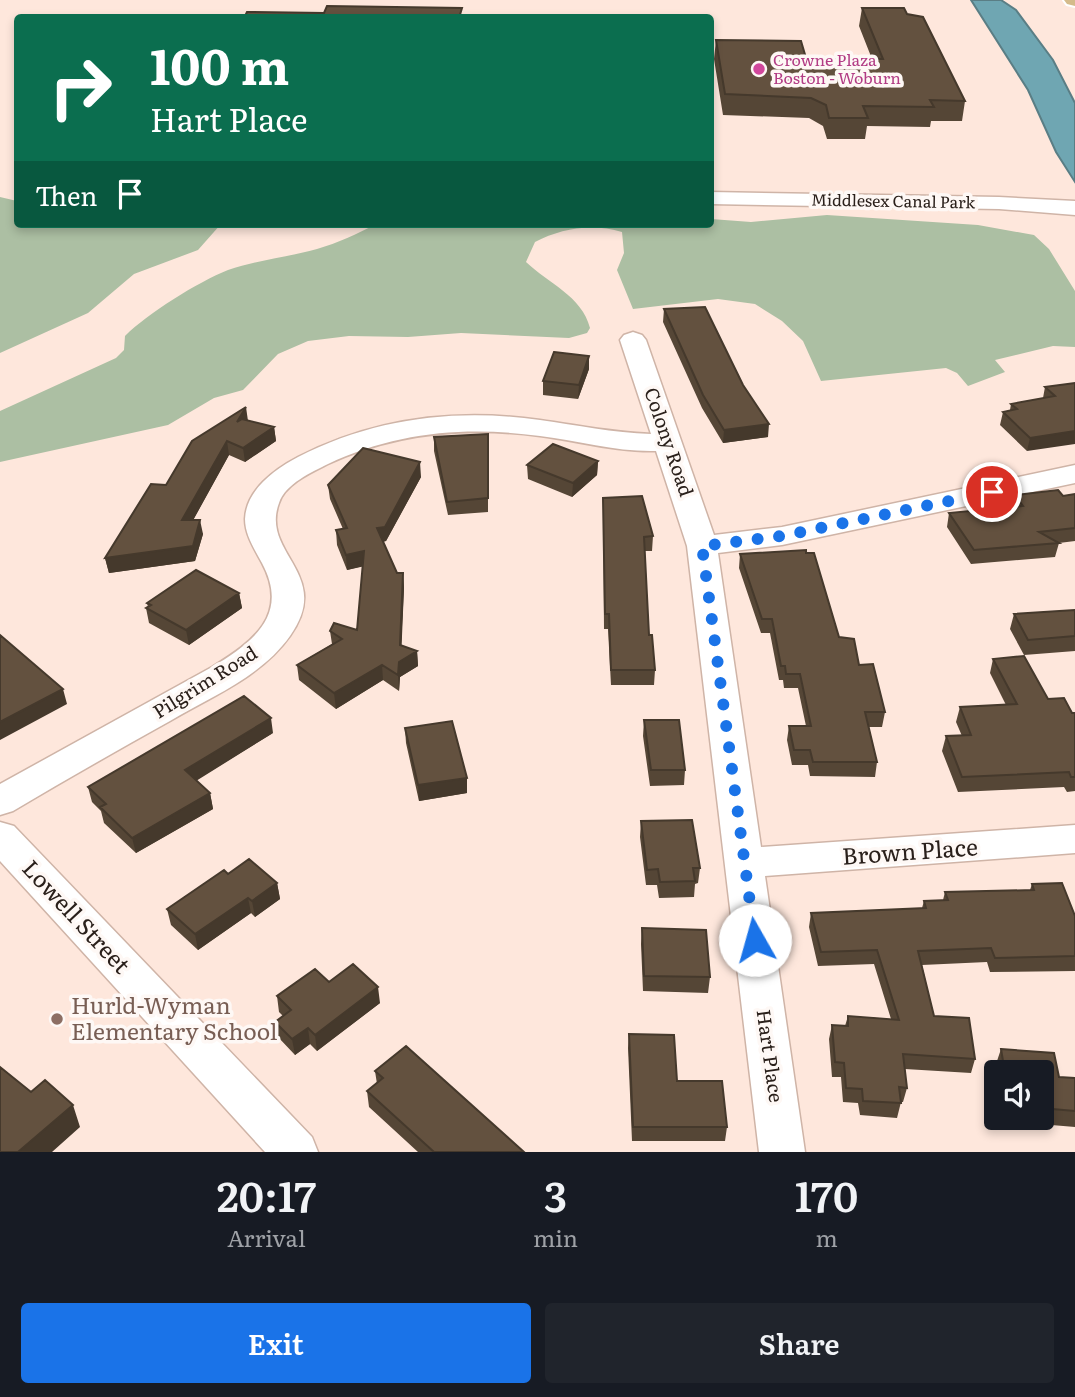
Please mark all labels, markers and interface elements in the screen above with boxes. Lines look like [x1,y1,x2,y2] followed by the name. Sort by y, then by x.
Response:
[150,27,289,100] text: 100 m
[35,42,126,133] icon: right
[773,47,901,89] place label: Crowne Plaza Boston - Woburn
[751,61,767,77] marker: Crowne Plaza Boston - Woburn
[150,94,308,142] text: Hart Place
[35,175,97,214] text: Then
[111,175,149,213] icon: arrive
[811,187,975,213] street label: Middlesex Canal Park
[638,383,702,500] street label: Colony Road
[962,462,1022,522] pin
[973,473,1011,511] icon: arrive
[147,638,262,724] street label: Pilgrim Road
[841,828,979,872] street label: Brown Place
[16,851,140,981] street label: Lowell Street
[718,903,792,977] position arrow
[71,987,278,1047] place label: Hurld-Wyman Elementary School
[751,1008,791,1104] street label: Hart Place
[49,1011,65,1027] marker: Hurld-Wyman Elementary School
[984,1060,1054,1130] map controls
[984,1060,1054,1130] button: sound
[217,1163,316,1225] text: 20:17
[544,1163,567,1225] text: 3
[795,1163,858,1225] text: 170
[227,1220,306,1254] text: Arrival
[533,1220,578,1254] text: min
[815,1220,838,1254] text: m
[21,1303,531,1383] button: Exit
[545,1303,1054,1383] button: Share

